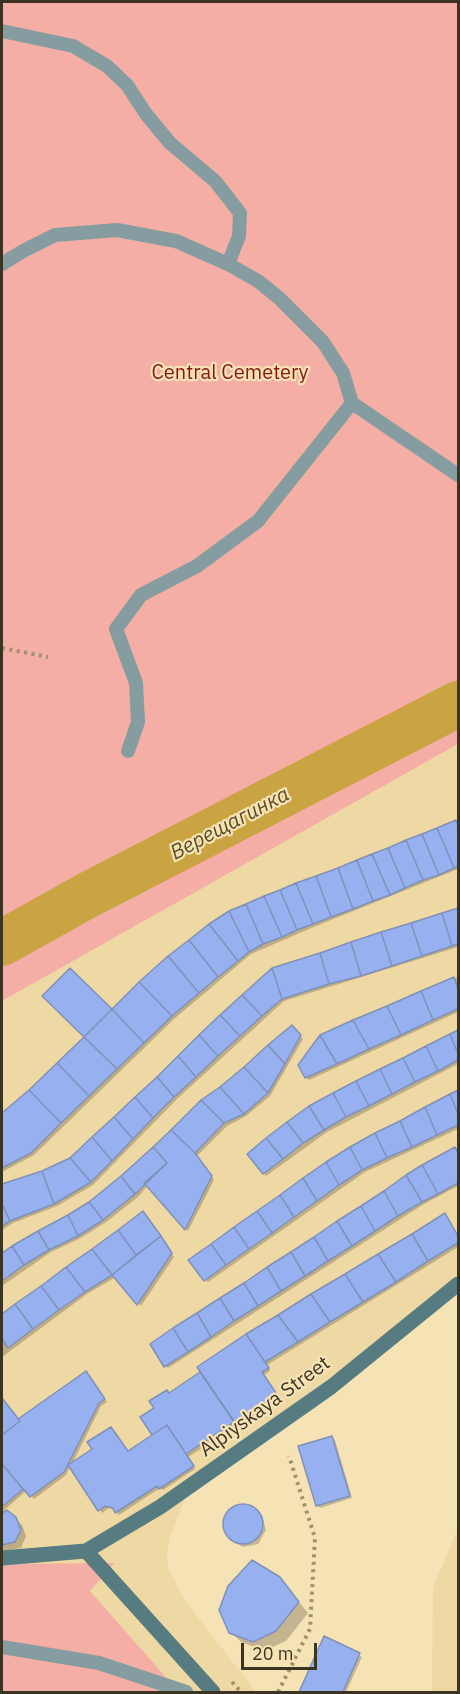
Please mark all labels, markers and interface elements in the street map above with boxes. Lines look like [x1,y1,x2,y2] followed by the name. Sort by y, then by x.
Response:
[151,361,309,385] park label: Central Cemetery
[166,782,294,866] water label: Верещагинка
[195,1352,335,1462] street label: Alpiyskaya Street
[244,1631,320,1669] scale bar
[252,1642,294,1665] text: 20 m

